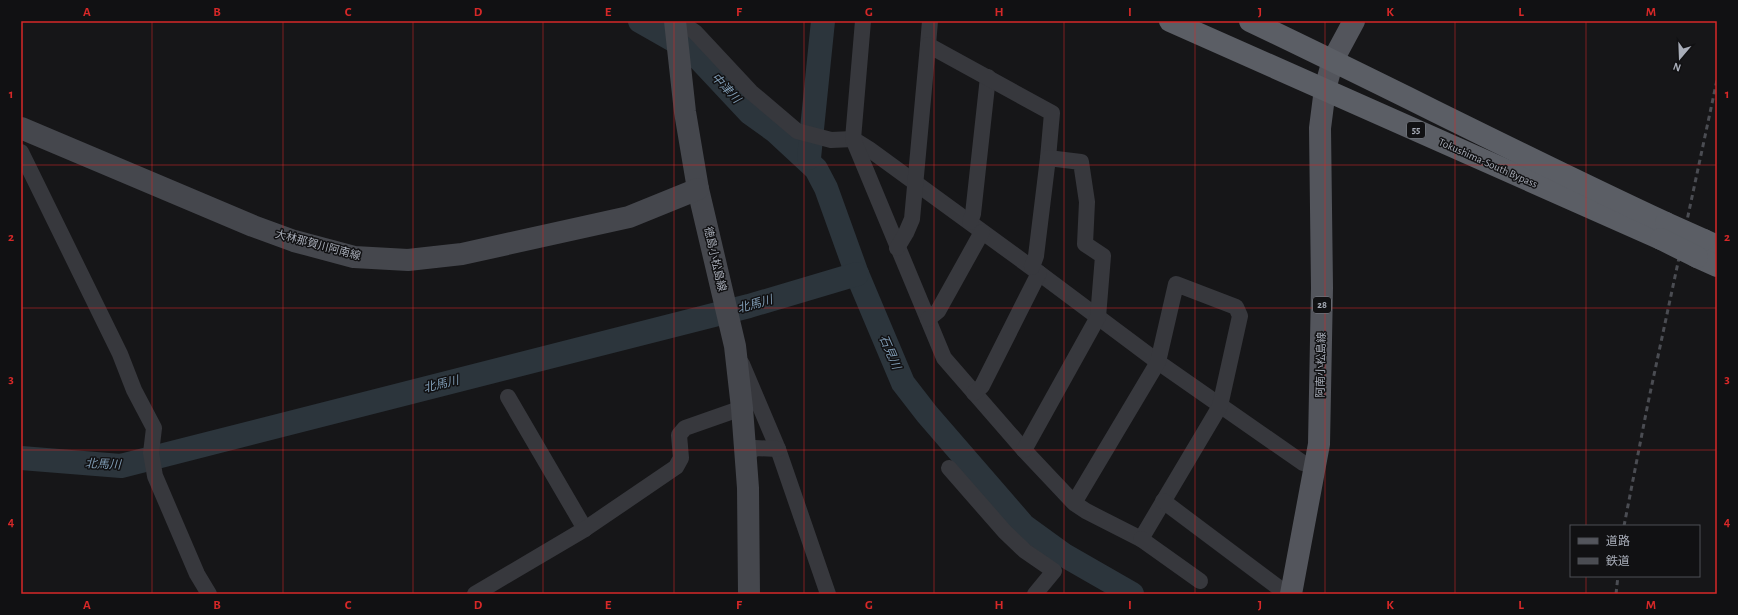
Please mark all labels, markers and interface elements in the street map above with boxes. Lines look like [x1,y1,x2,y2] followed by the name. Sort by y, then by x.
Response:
[83,6,91,19] text: A
[213,6,221,19] text: B
[345,6,352,19] text: C
[474,6,483,19] text: D
[605,6,612,19] text: E
[736,6,743,19] text: F
[865,6,873,19] text: G
[994,6,1004,19] text: H
[1128,6,1132,19] text: I
[1258,6,1262,19] text: J
[1386,6,1394,19] text: K
[1518,6,1524,19] text: L
[1646,6,1656,19] text: M
[1660,38,1700,78] north arrow
[1671,61,1682,73] text: N
[709,70,745,107] water label: 中津川
[9,88,13,101] text: 1
[1725,88,1729,101] text: 1
[1407,122,1425,138] road number: 55
[1437,136,1539,190] street label: Tokushima-South Bypass
[702,225,729,292] street label: 徳島小松島線
[274,227,362,262] street label: 大林那賀川阿南線
[8,231,14,244] text: 2
[1724,231,1730,244] text: 2
[736,293,776,315] water label: 北馬川
[1313,297,1331,313] road number: 28
[1314,332,1327,398] street label: 阿南小松島線
[877,333,903,373] water label: 石見川
[8,373,14,386] text: 3
[422,373,462,394] water label: 北馬川
[1724,373,1730,386] text: 3
[85,457,123,471] water label: 北馬川
[8,516,15,529] text: 4
[1724,516,1731,529] text: 4
[1570,525,1700,577] legend
[1606,534,1630,547] text: 道路
[1606,554,1630,567] text: 鉄道
[83,599,91,612] text: A
[213,599,221,612] text: B
[345,599,352,612] text: C
[474,599,483,612] text: D
[605,599,612,612] text: E
[736,599,743,612] text: F
[865,599,873,612] text: G
[994,599,1004,612] text: H
[1128,599,1132,612] text: I
[1258,599,1262,612] text: J
[1386,599,1394,612] text: K
[1518,599,1524,612] text: L
[1646,599,1656,612] text: M

